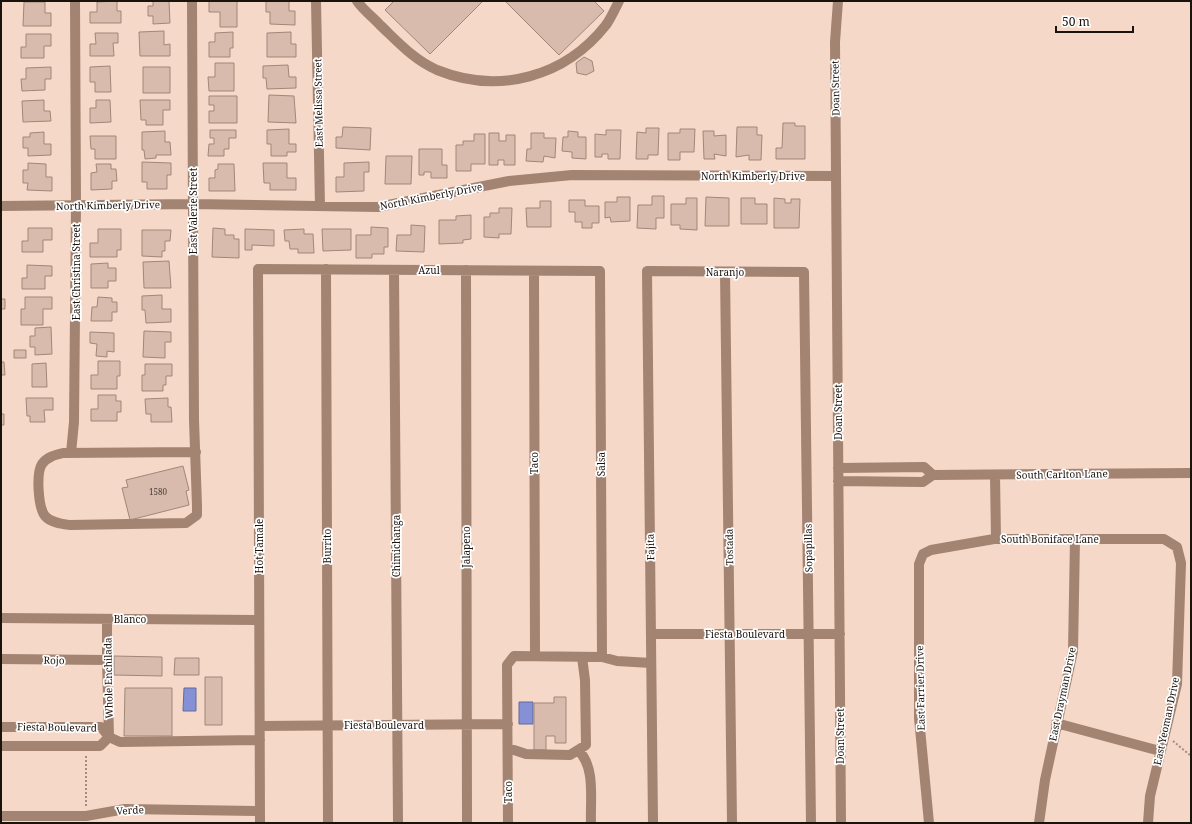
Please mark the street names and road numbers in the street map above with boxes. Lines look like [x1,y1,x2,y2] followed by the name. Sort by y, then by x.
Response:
[310,58,326,147] street label: East Melissa Street
[828,60,842,116] street label: Doan Street
[186,167,200,254] street label: East Valerie Street
[701,169,805,183] street label: North Kimberly Drive
[379,179,483,213] street label: North Kimberly Drive
[56,197,160,213] street label: North Kimberly Drive
[69,223,83,320] street label: East Christina Street
[418,263,440,277] street label: Azul
[706,265,745,279] street label: Naranjo
[831,384,845,440] street label: Doan Street
[594,451,608,476] street label: Salsa
[527,452,541,474] street label: Taco
[1016,466,1108,482] street label: South Carlton Lane
[389,514,403,577] street label: Chimichanga
[252,519,266,573] street label: Hot Tamale
[801,523,815,572] street label: Sopapillas
[459,526,473,569] street label: Jalapeno
[320,528,334,563] street label: Burrito
[722,528,736,566] street label: Tostada
[1001,532,1099,546] street label: South Boniface Lane
[643,533,657,560] street label: Fajita
[114,612,146,626] street label: Blanco
[705,627,785,641] street label: Fiesta Boulevard
[100,637,116,719] street label: Whole Enchilada
[912,645,928,731] street label: East Farrier Drive
[1045,646,1079,742] street label: East Drayman Drive
[43,653,65,667] street label: Rojo
[1150,676,1182,766] street label: East Yeoman Drive
[833,708,847,764] street label: Doan Street
[344,718,424,732] street label: Fiesta Boulevard
[17,719,97,735] street label: Fiesta Boulevard
[501,781,515,803] street label: Taco
[116,802,144,818] street label: Verde

